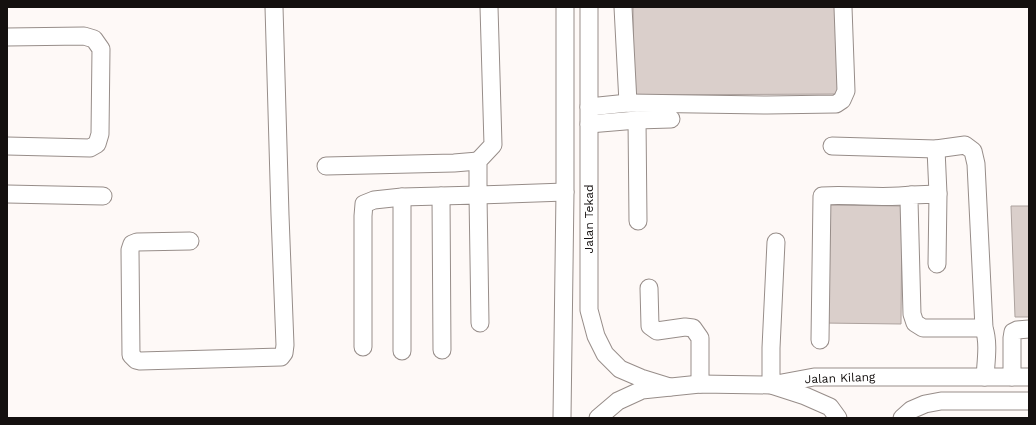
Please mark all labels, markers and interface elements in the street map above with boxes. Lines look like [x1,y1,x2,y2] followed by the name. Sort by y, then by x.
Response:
[582,185,596,253] street label: Jalan Tekad
[804,370,876,386] street label: Jalan Kilang

